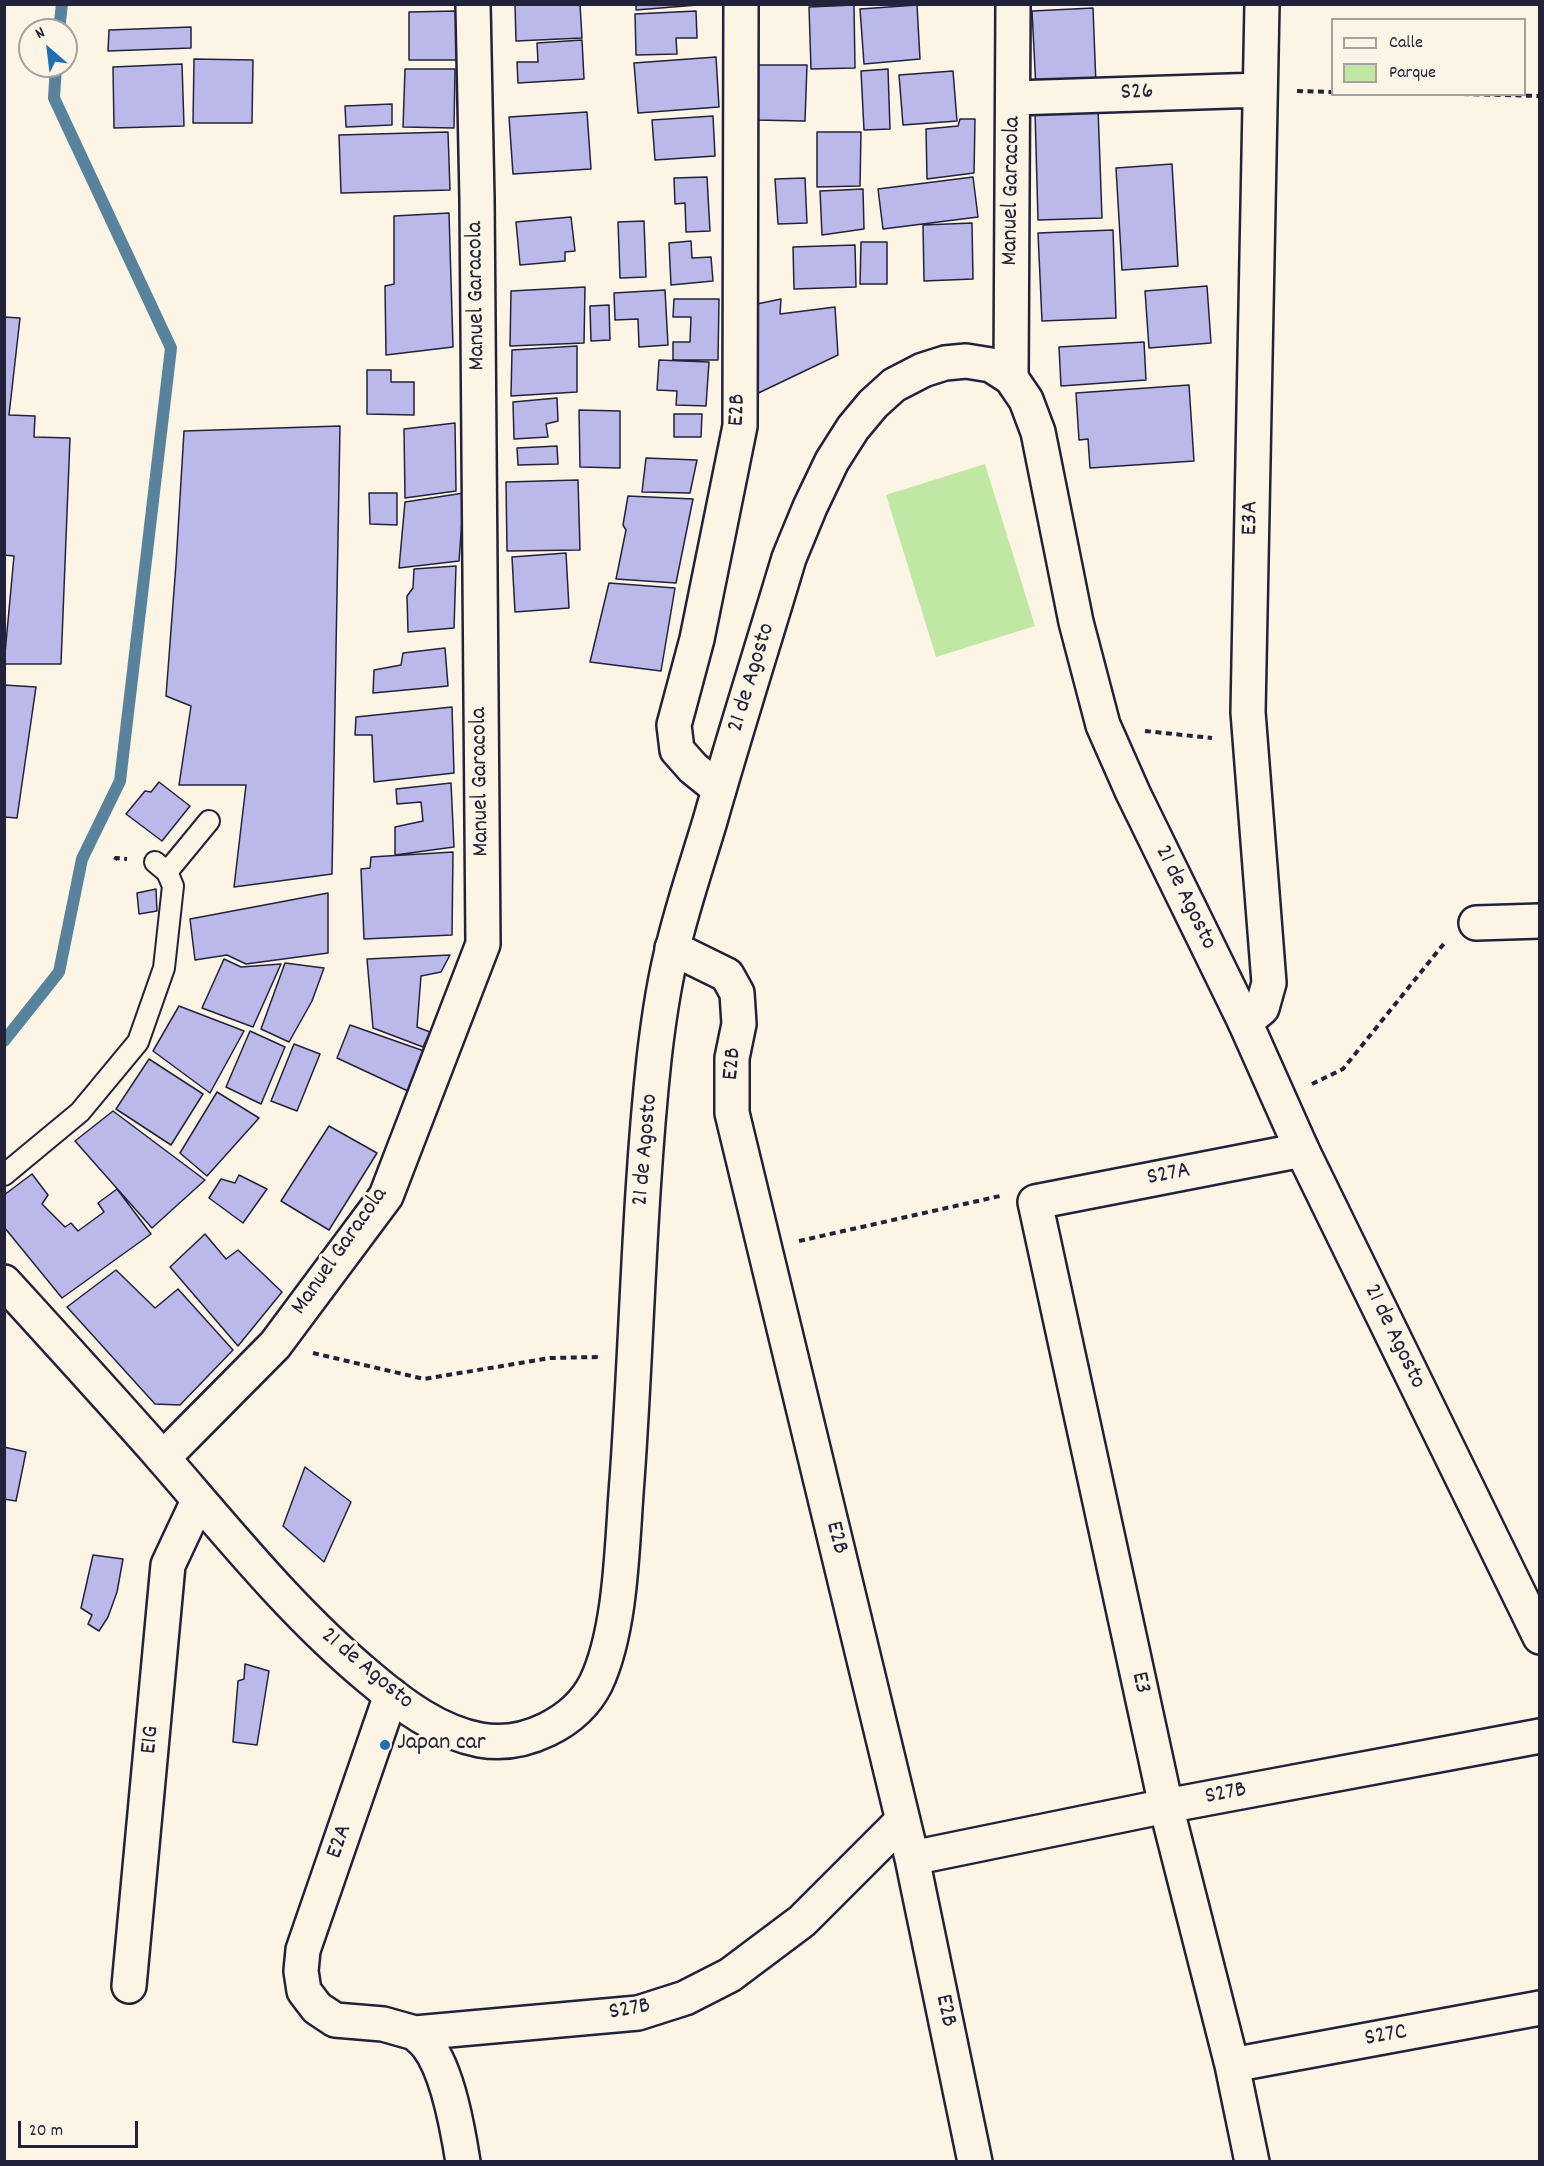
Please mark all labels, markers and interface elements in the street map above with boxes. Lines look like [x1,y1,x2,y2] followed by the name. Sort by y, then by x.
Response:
[18,18,78,78] north arrow
[1331,18,1526,96] legend
[31,21,49,45] text: N
[1389,31,1423,56] text: Calle
[1389,61,1436,86] text: Parque
[1120,79,1154,109] street label: S26
[997,116,1029,266] street label: Manuel Garacola
[462,221,494,371] street label: Manuel Garacola
[724,393,754,427] street label: E2B
[1237,500,1267,536] street label: E3A
[723,620,783,736] street label: 21 de Agosto
[466,707,498,857] street label: Manuel Garacola
[1146,841,1222,955] street label: 21 de Agosto
[718,1046,750,1082] street label: E2B
[628,1093,666,1207] street label: 21 de Agosto
[1145,1158,1193,1194] street label: S27A
[286,1183,396,1321] street label: Manuel Garacola
[1355,1280,1431,1394] street label: 21 de Agosto
[817,1519,853,1557] street label: E2B
[314,1623,418,1717] street label: 21 de Agosto
[1123,1669,1155,1697] street label: E3
[136,1725,168,1755] street label: E1G
[397,1731,486,1759] place label: Japan car
[378,1738,392,1752] marker: Japan car
[1203,1777,1249,1813] street label: S27B
[322,1821,360,1863] street label: E2A
[927,1992,961,2030] street label: E2B
[607,1993,653,2029] street label: S27B
[1363,2019,1409,2055] street label: S27C
[21,2109,141,2147] scale bar
[29,2119,63,2144] text: 20 m

